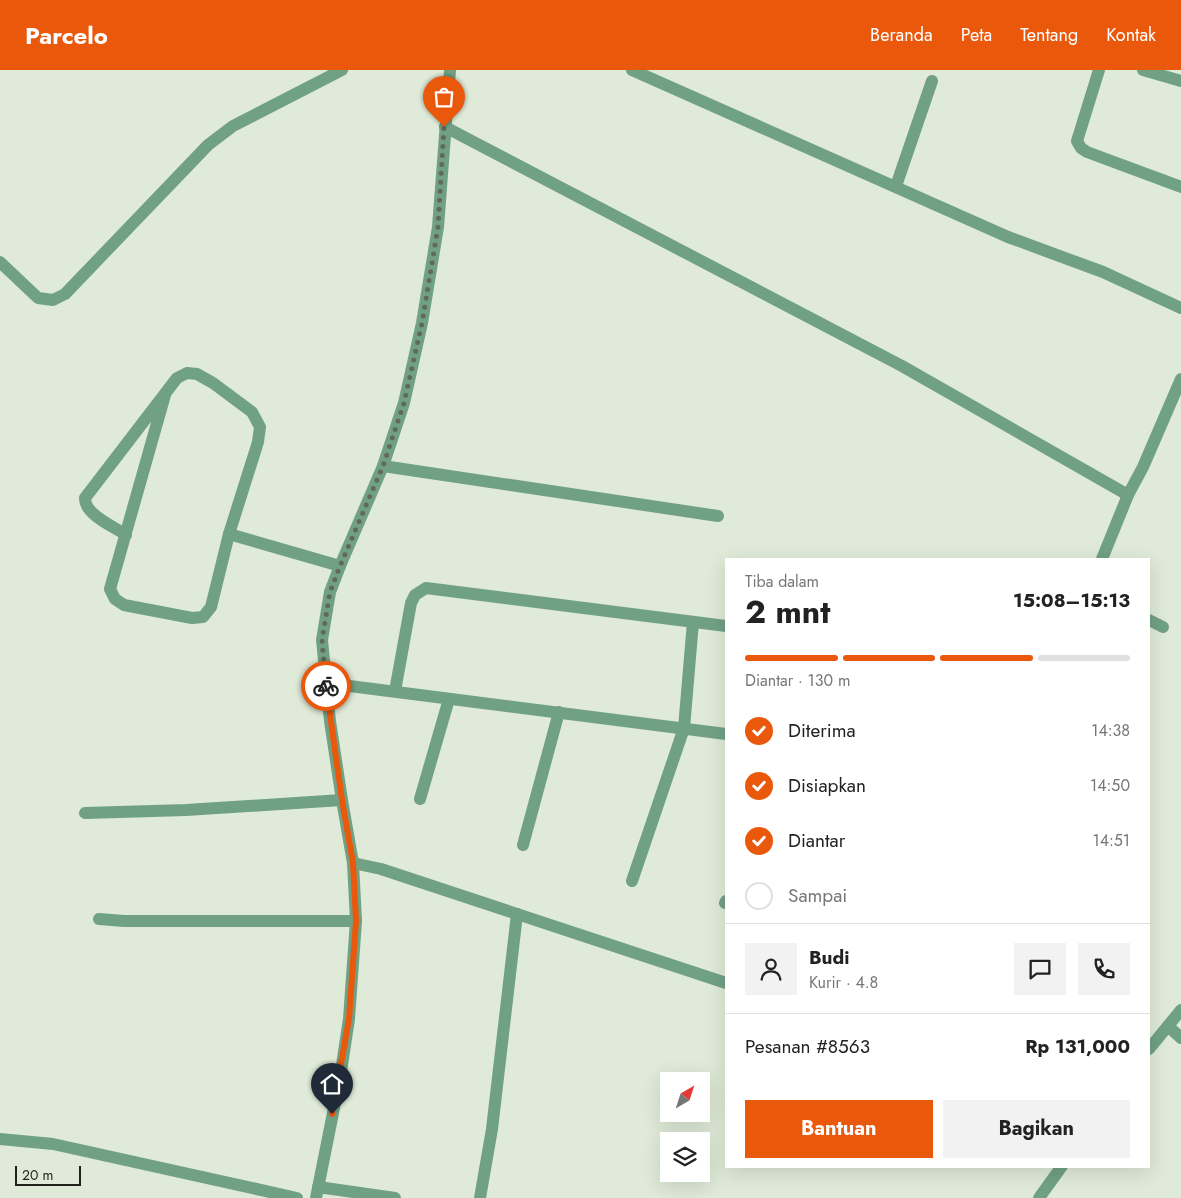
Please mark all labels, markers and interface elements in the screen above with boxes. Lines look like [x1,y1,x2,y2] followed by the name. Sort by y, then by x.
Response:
[25,18,108,53] text: Parcelo
[870,22,933,48] text: Beranda
[961,22,992,48] text: Peta
[1020,22,1078,48] text: Tentang
[1106,22,1156,48] text: Kontak
[423,76,465,127] pin
[430,83,458,111] icon: bag
[745,570,819,593] text: Tiba dalam
[1013,587,1130,614] text: 15:08–15:13
[745,589,830,635] text: 2 mnt
[301,661,351,711] courier
[745,669,850,692] text: Diantar · 130 m
[312,672,340,700] icon: bike
[745,717,773,745] icon: check
[788,717,856,744] text: Diterima
[1091,719,1130,742] text: 14:38
[745,772,773,800] icon: check
[788,772,866,799] text: Disiapkan
[1090,774,1130,797] text: 14:50
[745,827,773,855] icon: check
[788,827,845,854] text: Diantar
[1092,829,1130,852] text: 14:51
[788,882,847,909] text: Sampai
[745,943,797,995] button: person
[1014,943,1066,995] button: chat
[1078,943,1130,995] button: phone
[809,944,850,971] text: Budi
[809,971,878,994] text: Kurir · 4.8
[745,1033,870,1060] text: Pesanan #8563
[1025,1033,1130,1060] text: Rp 131,000
[311,1063,353,1114] pin
[318,1070,346,1098] icon: home
[660,1072,710,1122] north arrow
[660,1072,710,1182] map controls
[745,1100,933,1158] button: Bantuan
[943,1100,1130,1158] button: Bagikan
[660,1132,710,1182] button: layers
[15,1163,81,1186] scale bar
[22,1165,54,1185] text: 20 m

